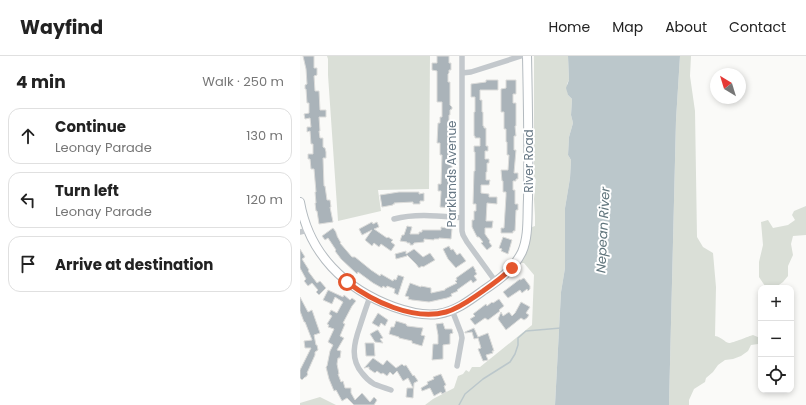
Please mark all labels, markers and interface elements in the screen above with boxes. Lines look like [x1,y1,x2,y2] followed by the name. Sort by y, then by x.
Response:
[20,14,103,41] text: Wayfind
[548,17,590,37] text: Home
[612,17,643,37] text: Map
[665,17,707,37] text: About
[729,17,786,37] text: Contact
[710,68,746,104] north arrow
[16,70,66,94] text: 4 min
[202,72,284,91] text: Walk · 250 m
[55,116,126,137] text: Continue
[443,120,460,228] street label: Parklands Avenue
[17,125,39,147] icon: ahead
[246,126,283,145] text: 130 m
[520,129,537,193] street label: River Road
[55,138,152,157] text: Leonay Parade
[55,180,119,201] text: Turn left
[591,185,615,274] water label: Nepean River
[17,189,39,211] icon: left
[246,190,283,209] text: 120 m
[55,202,152,221] text: Leonay Parade
[17,253,39,275] icon: arrive
[55,254,213,275] text: Arrive at destination
[503,259,521,277] route end
[338,273,356,291] route start
[758,285,794,393] map controls
[758,285,794,321] button: +
[758,321,794,357] button: −
[758,357,794,393] button: locate

